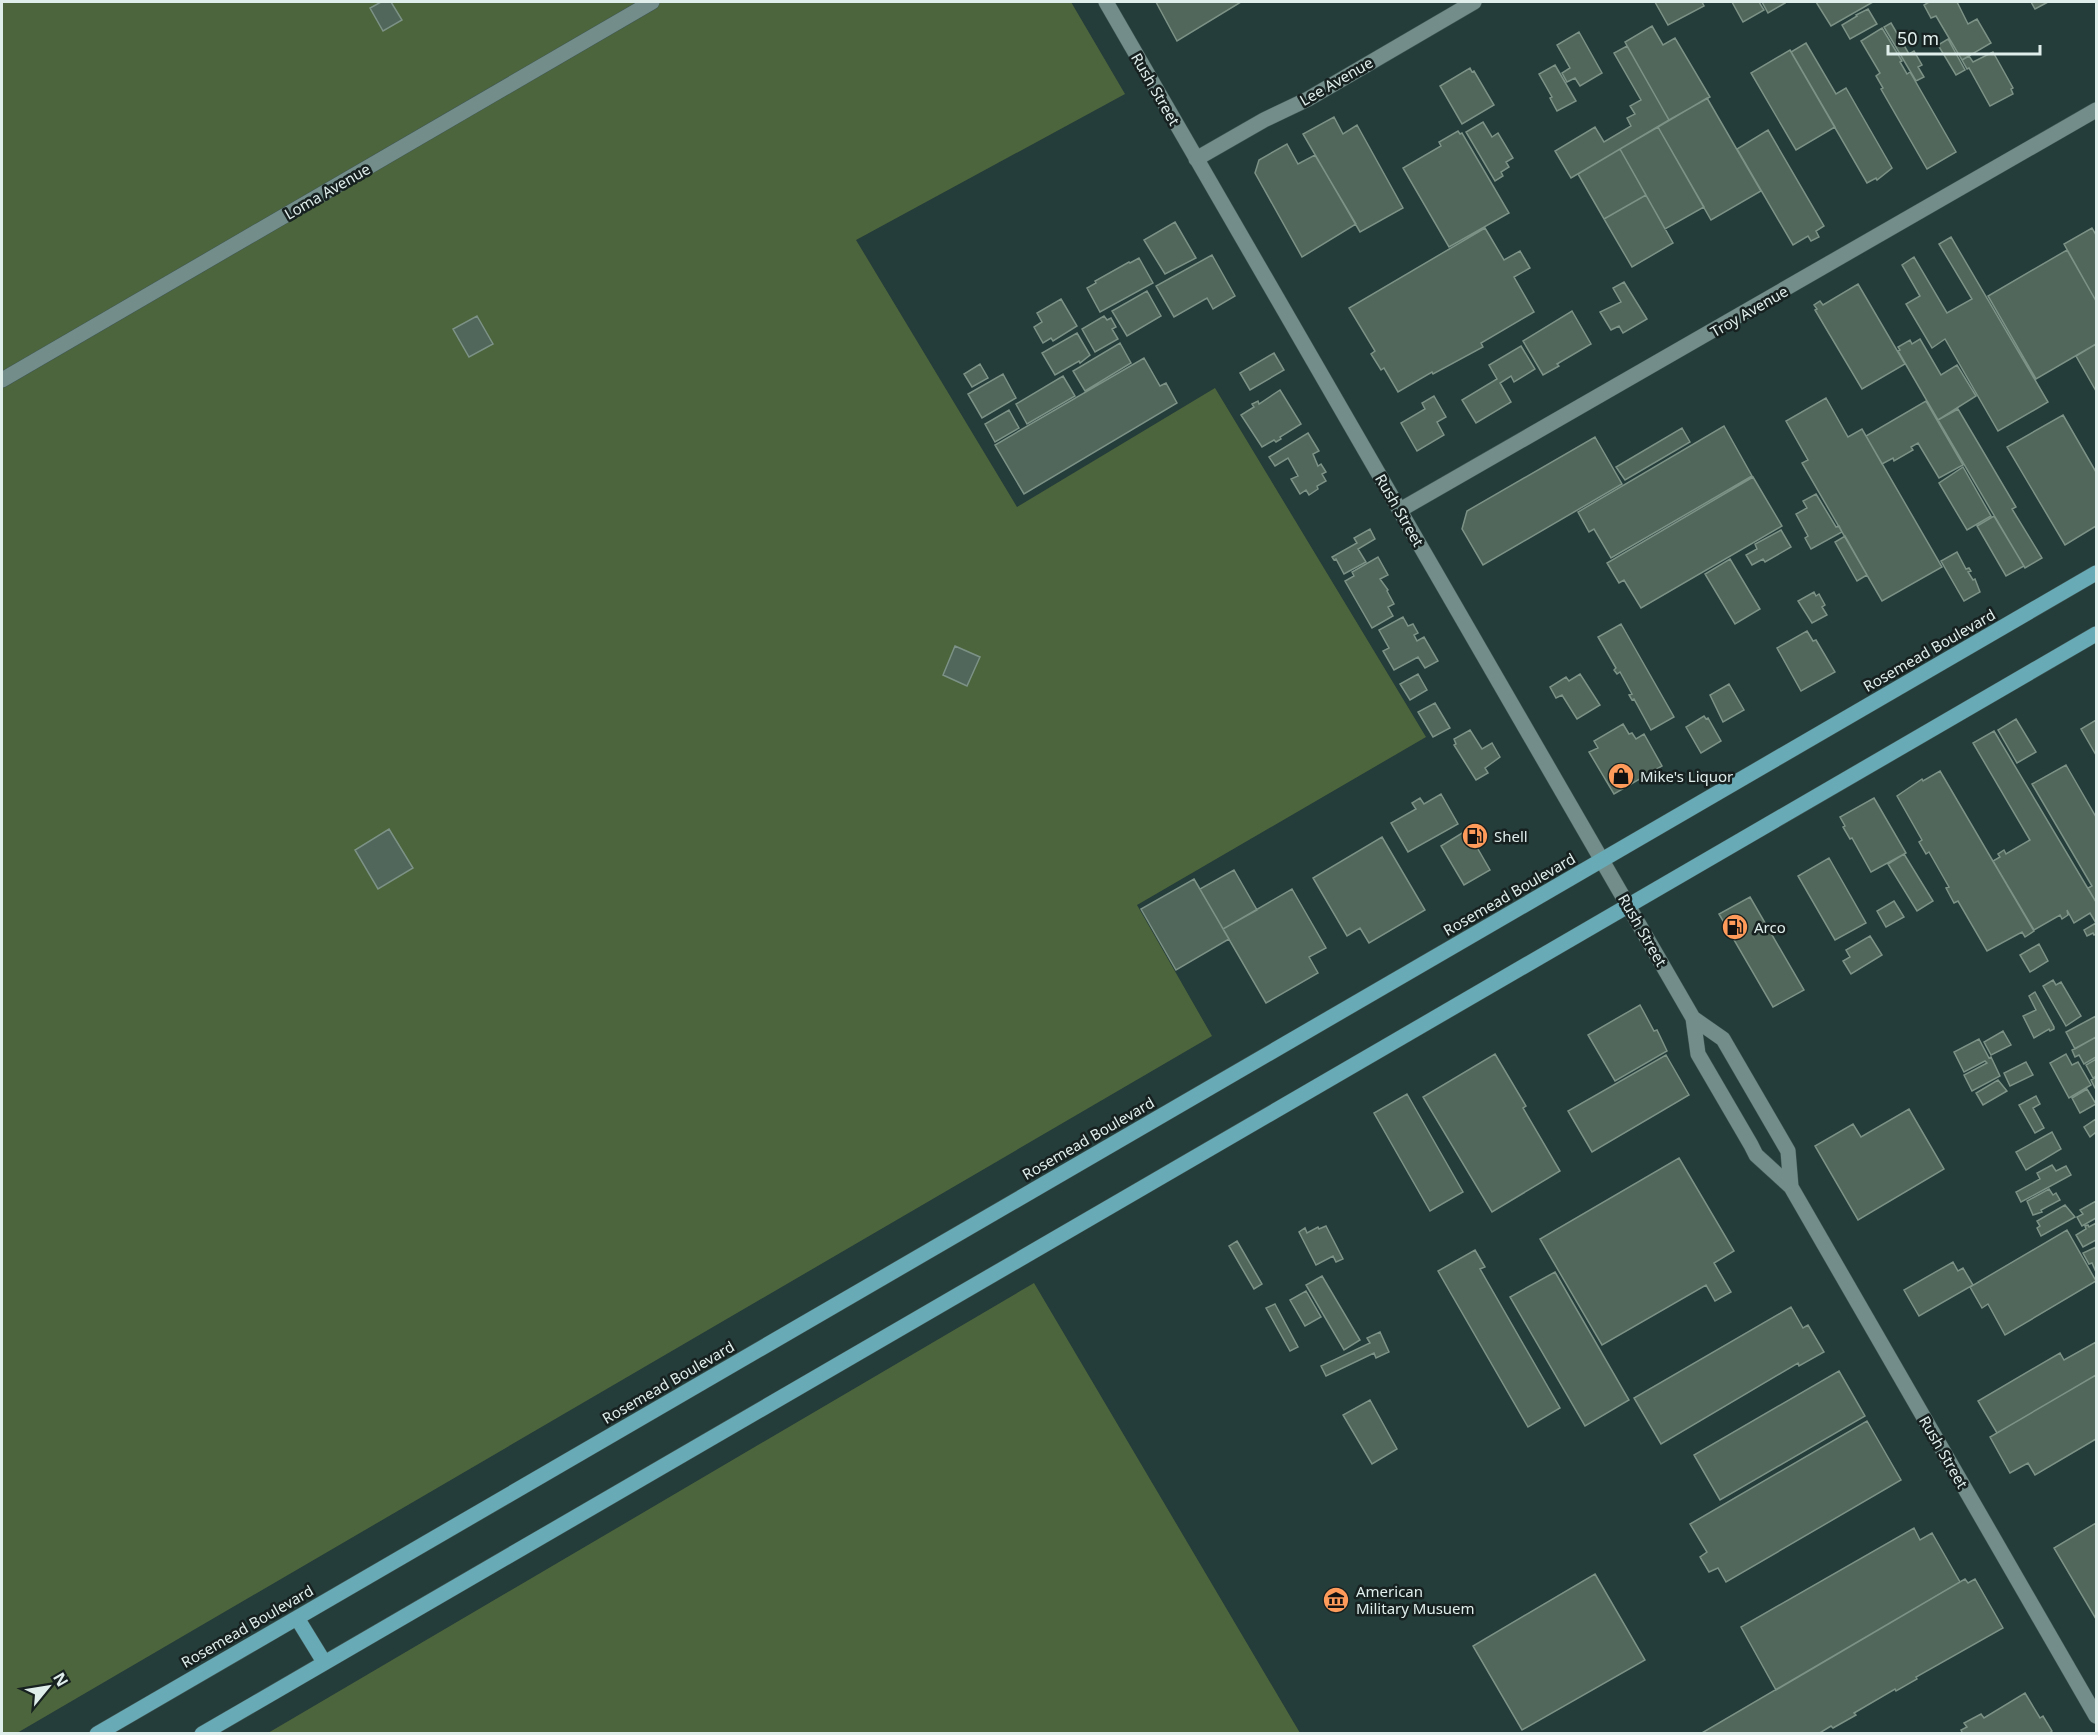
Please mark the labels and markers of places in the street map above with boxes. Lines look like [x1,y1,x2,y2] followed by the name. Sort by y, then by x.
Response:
[1606,761,1636,791] shop icon: Mike's Liquor
[1640,766,1733,786] place label: Mike's Liquor
[1460,821,1490,851] fuel station icon: Shell
[1494,826,1528,846] place label: Shell
[1720,912,1750,942] fuel station icon: Arco
[1754,917,1786,937] place label: Arco
[1356,1581,1475,1618] place label: American Military Musuem
[1321,1585,1351,1615] museum icon: American Military Musuem

